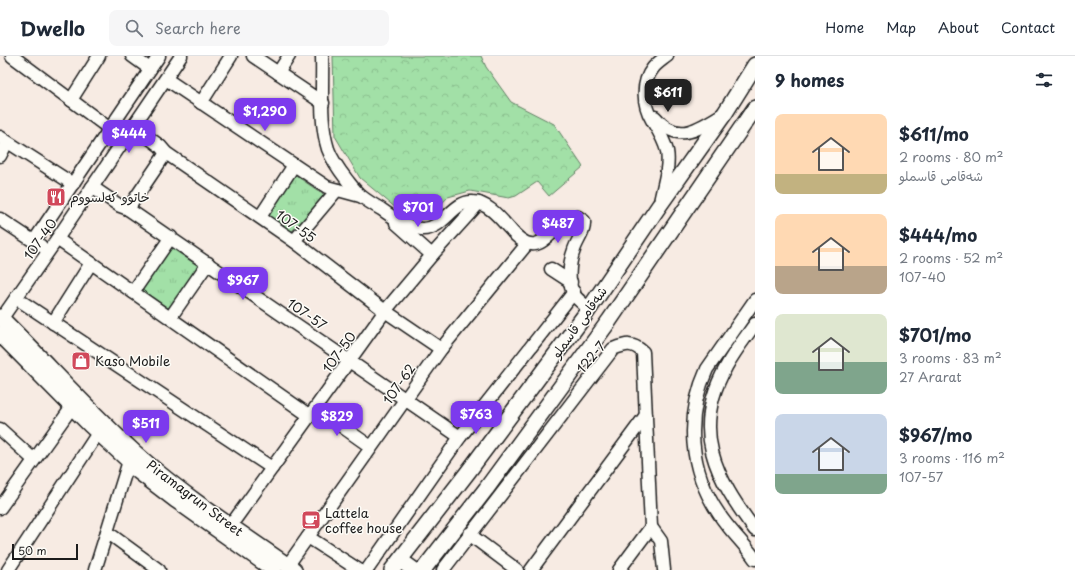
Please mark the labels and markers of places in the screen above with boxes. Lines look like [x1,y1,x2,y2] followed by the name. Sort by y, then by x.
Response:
[644,79,692,113] pin: $611
[232,98,298,132] pin: $1,290
[105,120,153,154] pin: $444
[45,186,67,208] restaurant icon: خاتوو کەلسووم
[70,187,150,208] place label: خاتوو کەلسووم
[394,194,442,228] pin: $701
[534,210,582,244] pin: $487
[219,267,267,301] pin: $967
[70,350,92,372] shop icon: Kaso Mobile
[95,351,170,370] place label: Kaso Mobile
[452,401,500,435] pin: $763
[313,403,361,437] pin: $829
[122,410,170,444] pin: $511
[325,503,402,537] place label: Lattela coffee house
[300,509,322,531] cafe icon: Lattela coffee house

